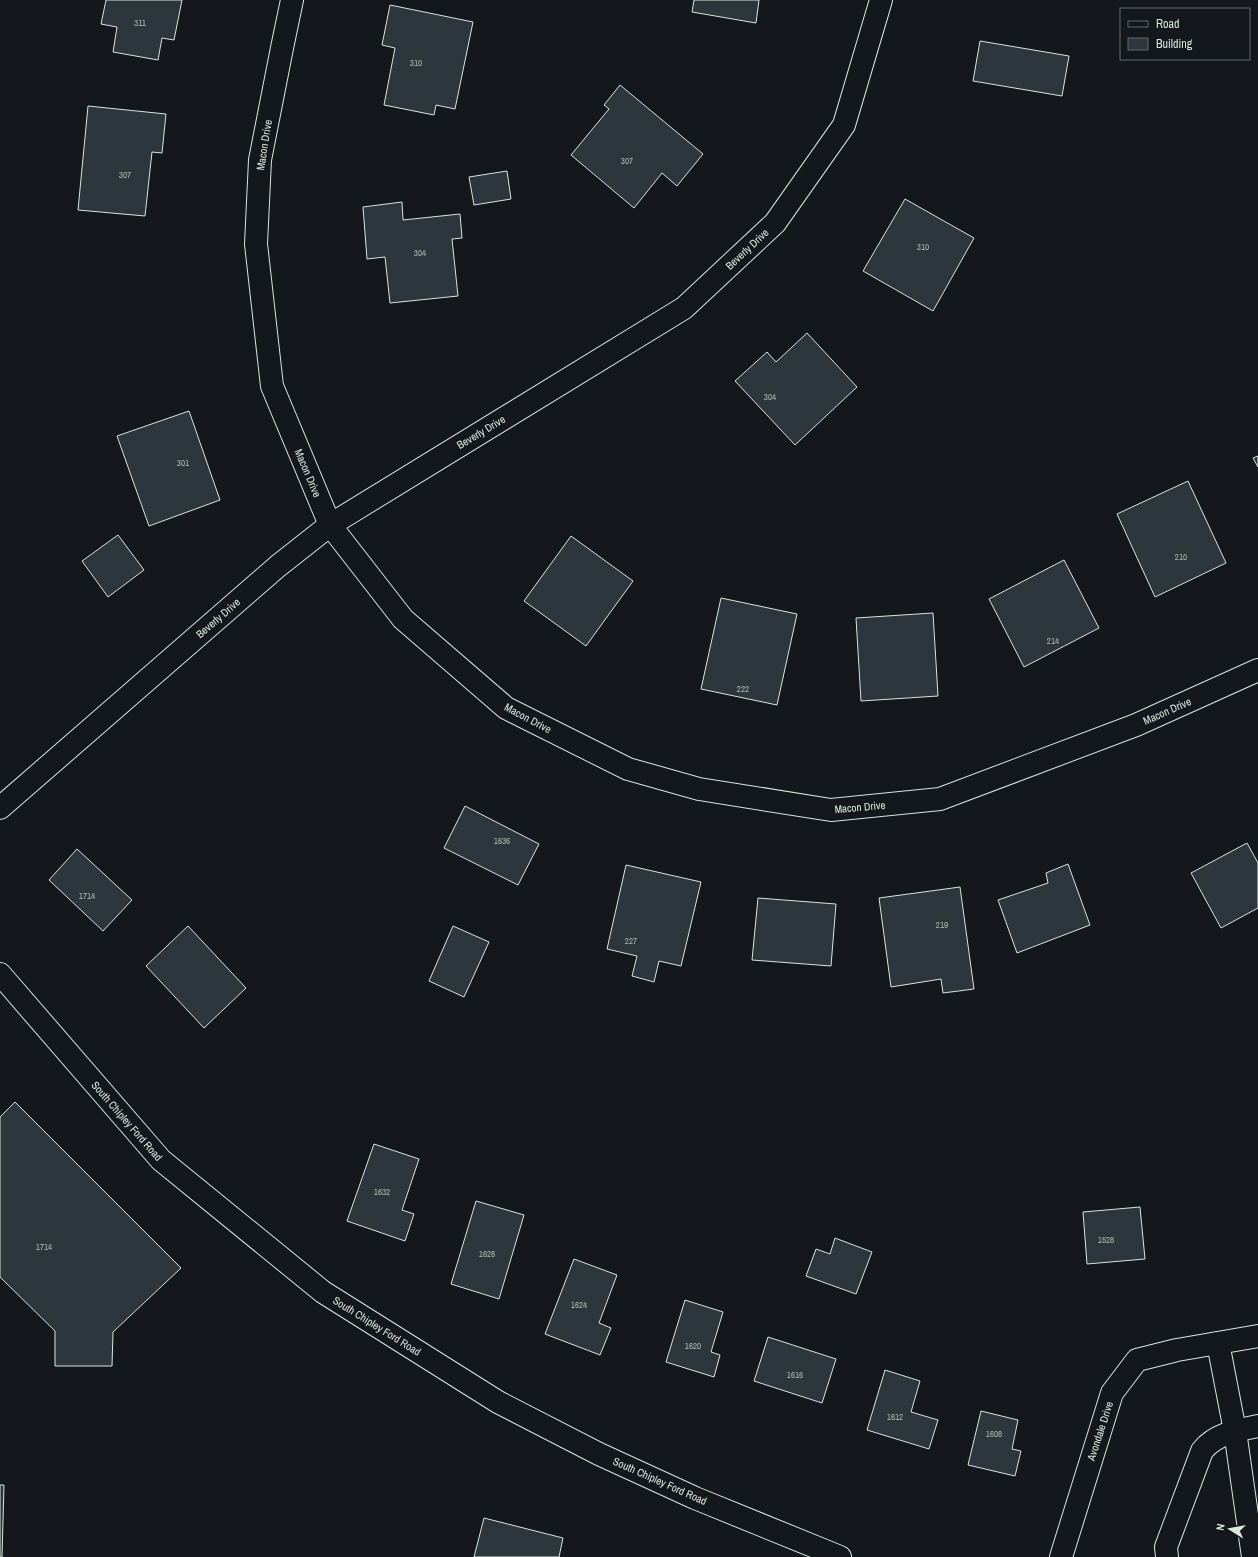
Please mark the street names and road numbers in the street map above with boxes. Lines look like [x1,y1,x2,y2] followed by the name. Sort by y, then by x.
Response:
[253,119,275,171] street label: Macon Drive
[722,225,772,273] street label: Beverly Drive
[454,412,508,452] street label: Beverly Drive
[292,447,324,499] street label: Macon Drive
[193,595,243,641] street label: Beverly Drive
[1141,694,1193,728] street label: Macon Drive
[502,700,554,736] street label: Macon Drive
[834,798,886,816] street label: Macon Drive
[88,1078,166,1164] street label: South Chipley Ford Road
[330,1293,424,1359] street label: South Chipley Ford Road
[1084,1400,1116,1463] street label: Avondale Drive
[611,1454,709,1508] street label: South Chipley Ford Road

